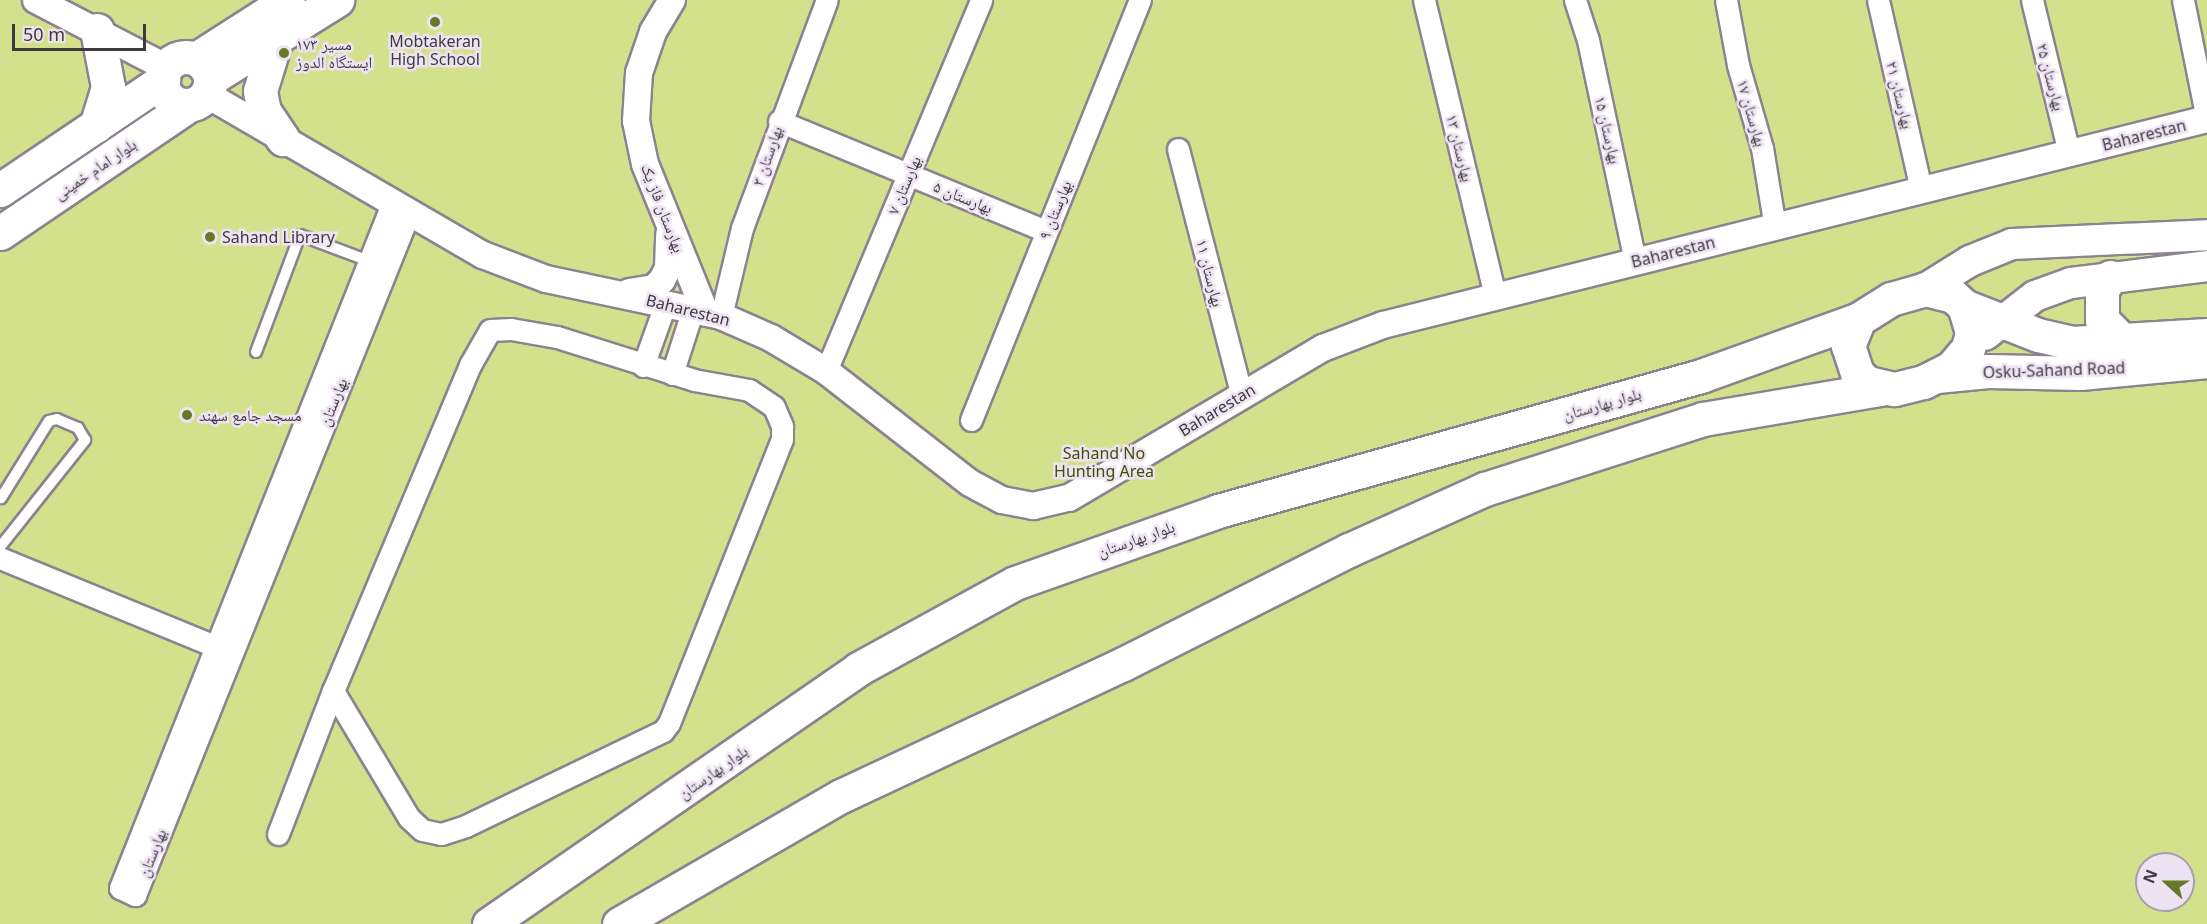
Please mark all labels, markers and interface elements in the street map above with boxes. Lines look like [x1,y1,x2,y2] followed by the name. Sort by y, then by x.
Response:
[15,12,148,50] scale bar
[428,15,442,29] marker: Mobtakeran High School
[23,22,65,46] text: 50 m
[389,31,481,69] place label: Mobtakeran High School
[296,34,372,72] place label: مسیر ۱۷۳ ایستگاه الدوز
[2033,41,2069,113] street label: بهارستان ۲۵
[277,46,291,60] marker: مسیر ۱۷۳ ایستگاه الدوز
[1882,59,1918,131] street label: بهارستان ۲۱
[1733,77,1771,149] street label: بهارستان ۱۷
[1591,94,1625,166] street label: بهارستان ۱۵
[1442,112,1478,184] street label: بهارستان ۱۳
[2100,115,2188,155] street label: Baharestan
[748,124,786,188] street label: بهارستان ۳
[50,134,140,204] street label: بلوار امام خمینی
[883,153,925,217] street label: بهارستان ۷
[637,161,689,255] street label: بهارستان فاز یک
[931,177,995,217] street label: بهارستان ۵
[1035,178,1075,242] street label: بهارستان ۹
[222,227,335,247] place label: Sahand Library
[203,230,217,244] marker: Sahand Library
[1629,232,1717,272] street label: Baharestan
[1192,237,1228,309] street label: بهارستان ۱۱
[644,290,732,330] street label: Baharestan
[1982,358,2126,382] street label: Osku-Sahand Road
[315,375,351,429] street label: بهارستان
[1175,380,1259,440] street label: Baharestan
[1561,384,1643,424] street label: بلوار بهارستان
[199,405,301,425] place label: مسجد جامع سهند
[180,408,194,422] marker: مسجد جامع سهند
[1054,443,1154,481] park label: Sahand No Hunting Area
[1095,517,1177,561] street label: بلوار بهارستان
[675,741,751,803] street label: بلوار بهارستان
[134,826,170,880] street label: بهارستان
[2135,852,2195,912] north arrow
[2137,866,2163,886] text: N

